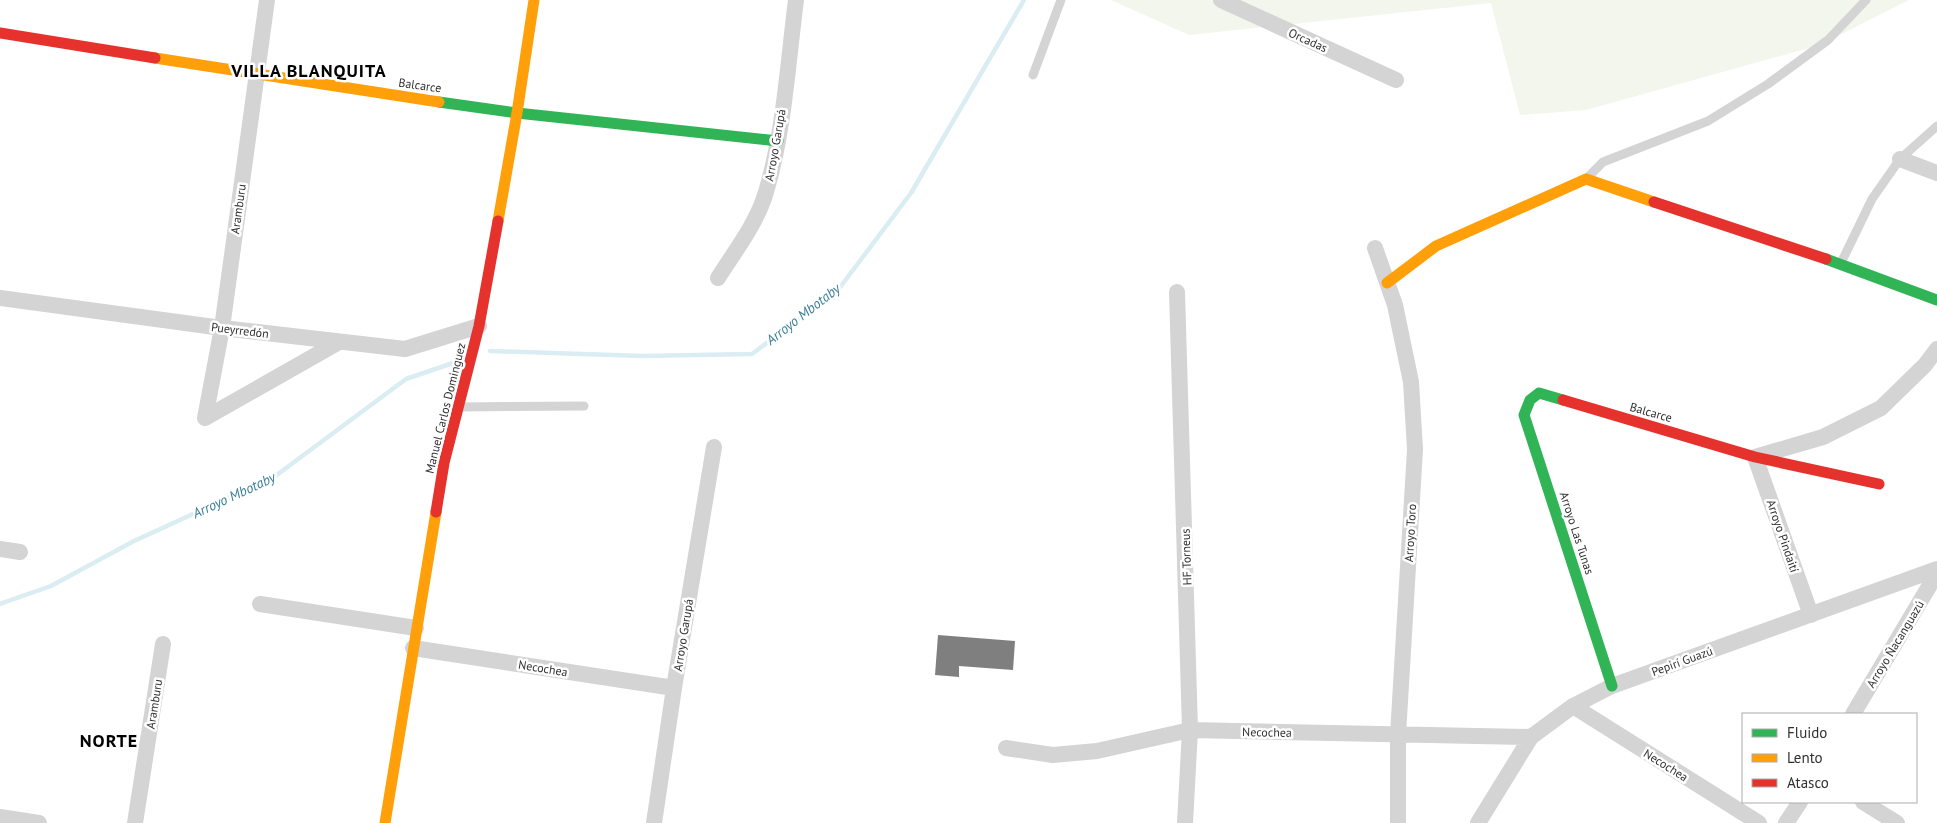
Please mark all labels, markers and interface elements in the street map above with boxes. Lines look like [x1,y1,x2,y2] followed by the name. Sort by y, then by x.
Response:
[1286,25,1330,55] street label: Orcadas
[230,59,387,82] district label: VILLA BLANQUITA
[398,75,442,95] street label: Balcarce
[761,108,789,182] street label: Arroyo Garupá
[227,183,249,235] street label: Aramburu
[761,279,844,349] water label: Arroyo Mbotaby
[210,319,270,341] street label: Pueyrredón
[421,341,469,475] street label: Manuel Carlos Dominguez
[1628,399,1674,425] street label: Balcarce
[189,468,279,522] water label: Arroyo Mbotaby
[1557,490,1597,576] street label: Arroyo Las Tunas
[1764,498,1802,574] street label: Arroyo Pindaití
[1401,504,1419,562] street label: Arroyo Toro
[1178,528,1194,586] street label: HF Torneus
[670,598,696,672] street label: Arroyo Garupá
[1863,598,1927,690] street label: Arroyo Ñacanguazú
[1649,643,1715,679] street label: Pepirí Guazú
[517,657,569,679] street label: Necochea
[143,678,165,730] street label: Aramburu
[1742,713,1917,803] legend
[1787,723,1827,742] text: Fluido
[1242,724,1292,740] street label: Necochea
[80,729,138,752] district label: NORTE
[1641,745,1691,785] street label: Necochea
[1787,748,1823,767] text: Lento
[1787,773,1829,792] text: Atasco

